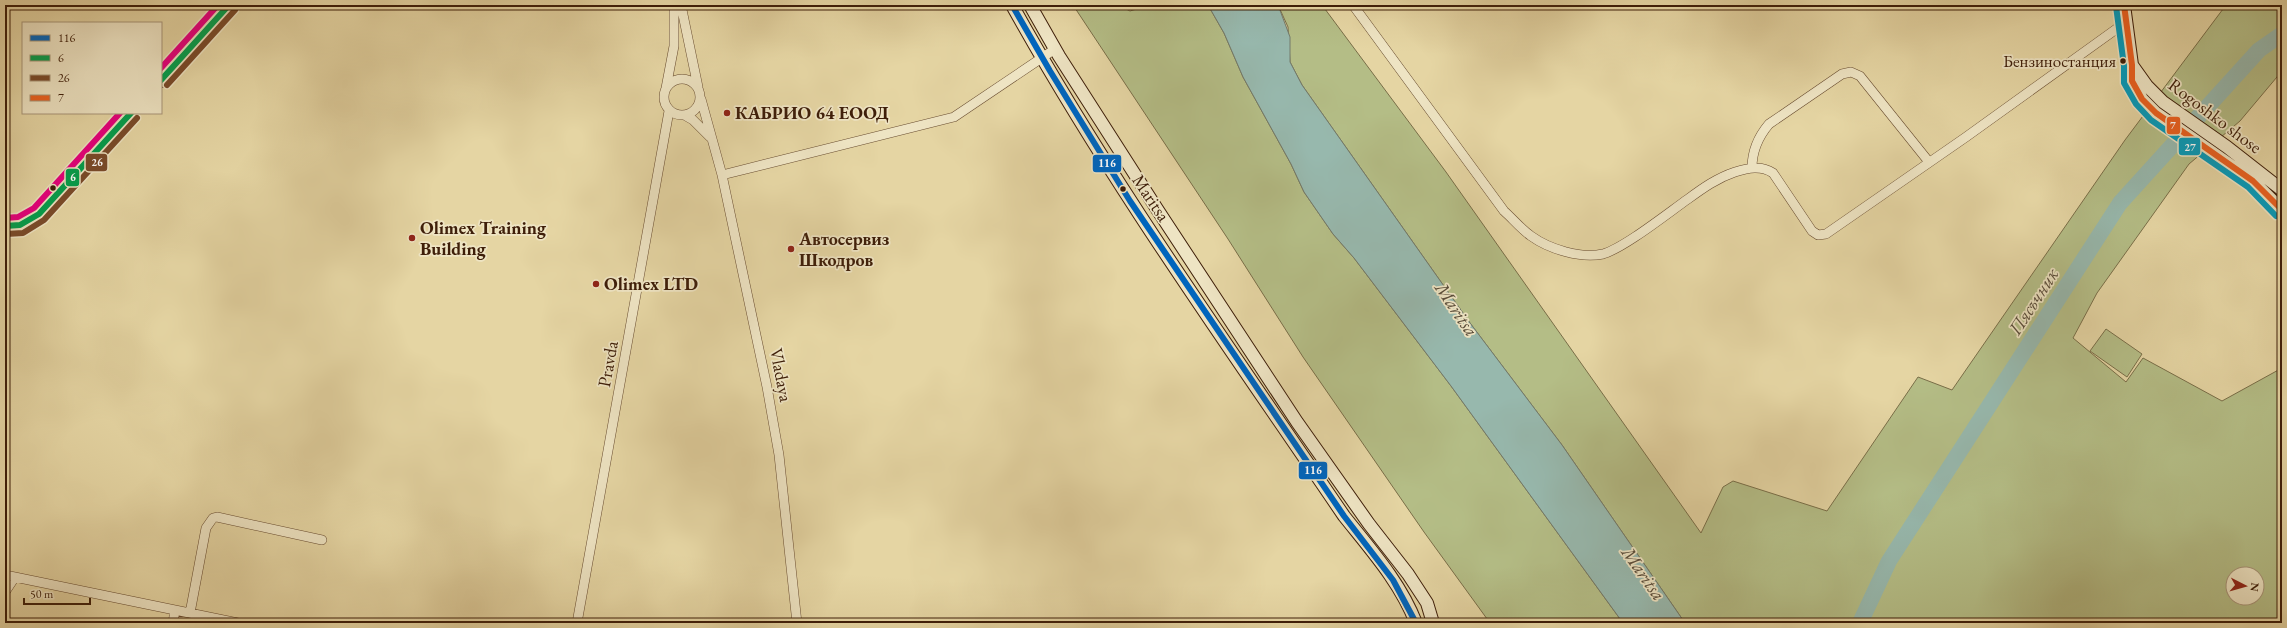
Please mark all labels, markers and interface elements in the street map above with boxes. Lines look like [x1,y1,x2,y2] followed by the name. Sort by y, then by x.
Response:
[22,22,162,114] legend
[58,30,76,46] text: 116
[58,50,64,66] text: 6
[2003,50,2116,72] place label: Бензиностанция
[2118,56,2128,66] marker: Бензиностанция
[58,70,70,86] text: 26
[2164,73,2267,158] street label: Rogoshko shose
[58,90,64,106] text: 7
[735,101,889,124] place label: КАБРИО 64 ЕООД
[722,108,732,118] marker: КАБРИО 64 ЕООД
[2166,116,2181,135] line badge: 7
[2170,118,2176,132] text: 7
[2178,137,2201,156] line badge: 27
[2184,140,2196,154] text: 27
[85,153,108,172] line badge: 26
[1092,154,1122,173] line badge: 116
[91,155,103,169] text: 26
[1098,156,1116,170] text: 116
[65,168,80,187] line badge: 6
[70,170,76,184] text: 6
[1127,170,1176,226] street label: Maritsa
[48,183,58,193] unlabelled marker
[1118,184,1128,194] unlabelled marker
[420,216,547,260] place label: Olimex Training Building
[798,227,890,271] place label: Автосервиз Шкодров
[407,233,417,243] marker: Olimex Training Building
[786,244,796,254] marker: Автосервиз Шкодров
[2002,262,2065,340] water label: Пясъчник
[604,272,698,295] place label: Olimex LTD
[1429,276,1484,341] water label: Maritsa
[591,279,601,289] marker: Olimex LTD
[592,338,623,389] street label: Pravda
[765,346,798,405] street label: Vladaya
[1298,461,1328,480] line badge: 116
[1304,463,1322,477] text: 116
[1615,540,1671,605] water label: Maritsa
[2225,566,2265,606] north arrow
[24,580,90,606] scale bar
[2248,582,2262,592] text: N
[30,586,54,602] text: 50 m

